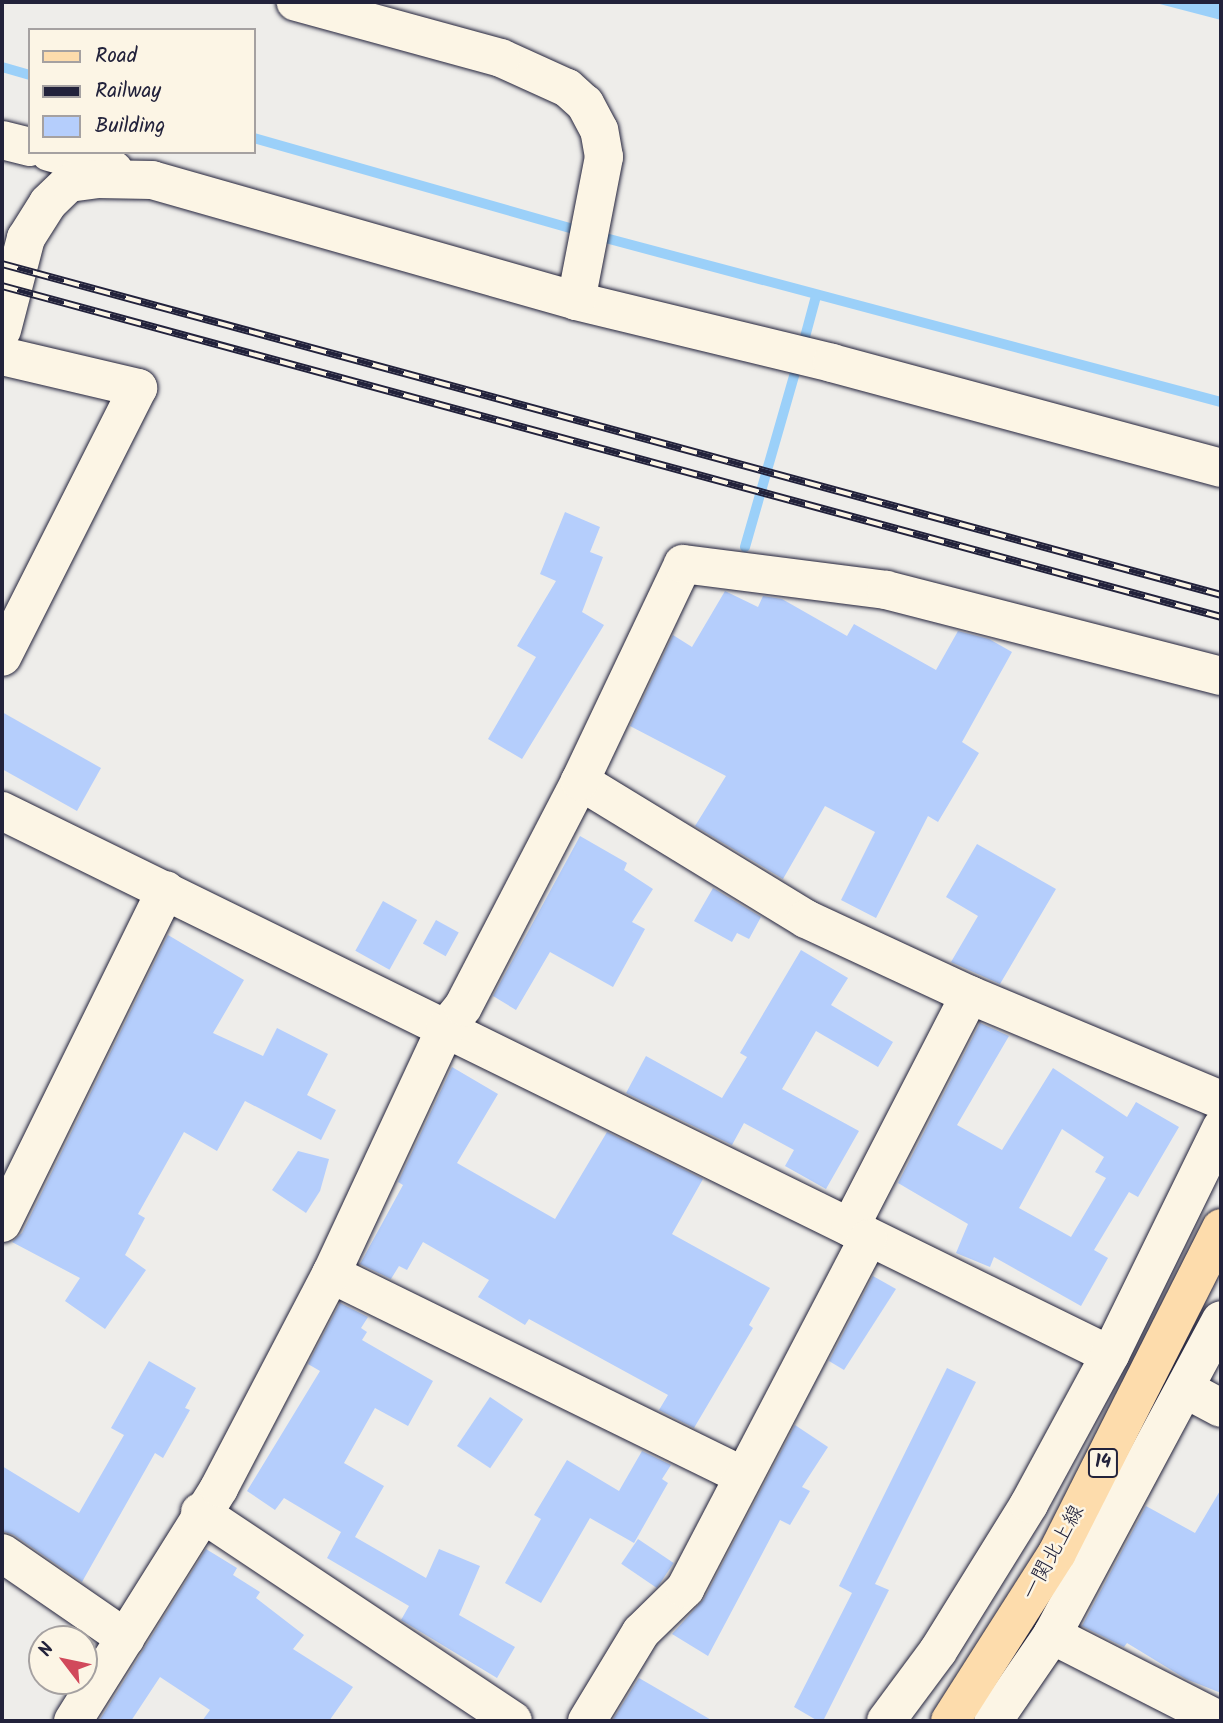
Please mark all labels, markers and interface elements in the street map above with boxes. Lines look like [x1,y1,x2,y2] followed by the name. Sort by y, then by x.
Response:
[28,28,256,154] legend
[95,40,137,73] text: Road
[95,75,161,108] text: Railway
[95,110,165,143] text: Building
[1087,1448,1119,1478] road number: 14
[1018,1501,1090,1605] street label: 一関北上線
[28,1625,98,1695] north arrow
[31,1637,63,1663] text: N

